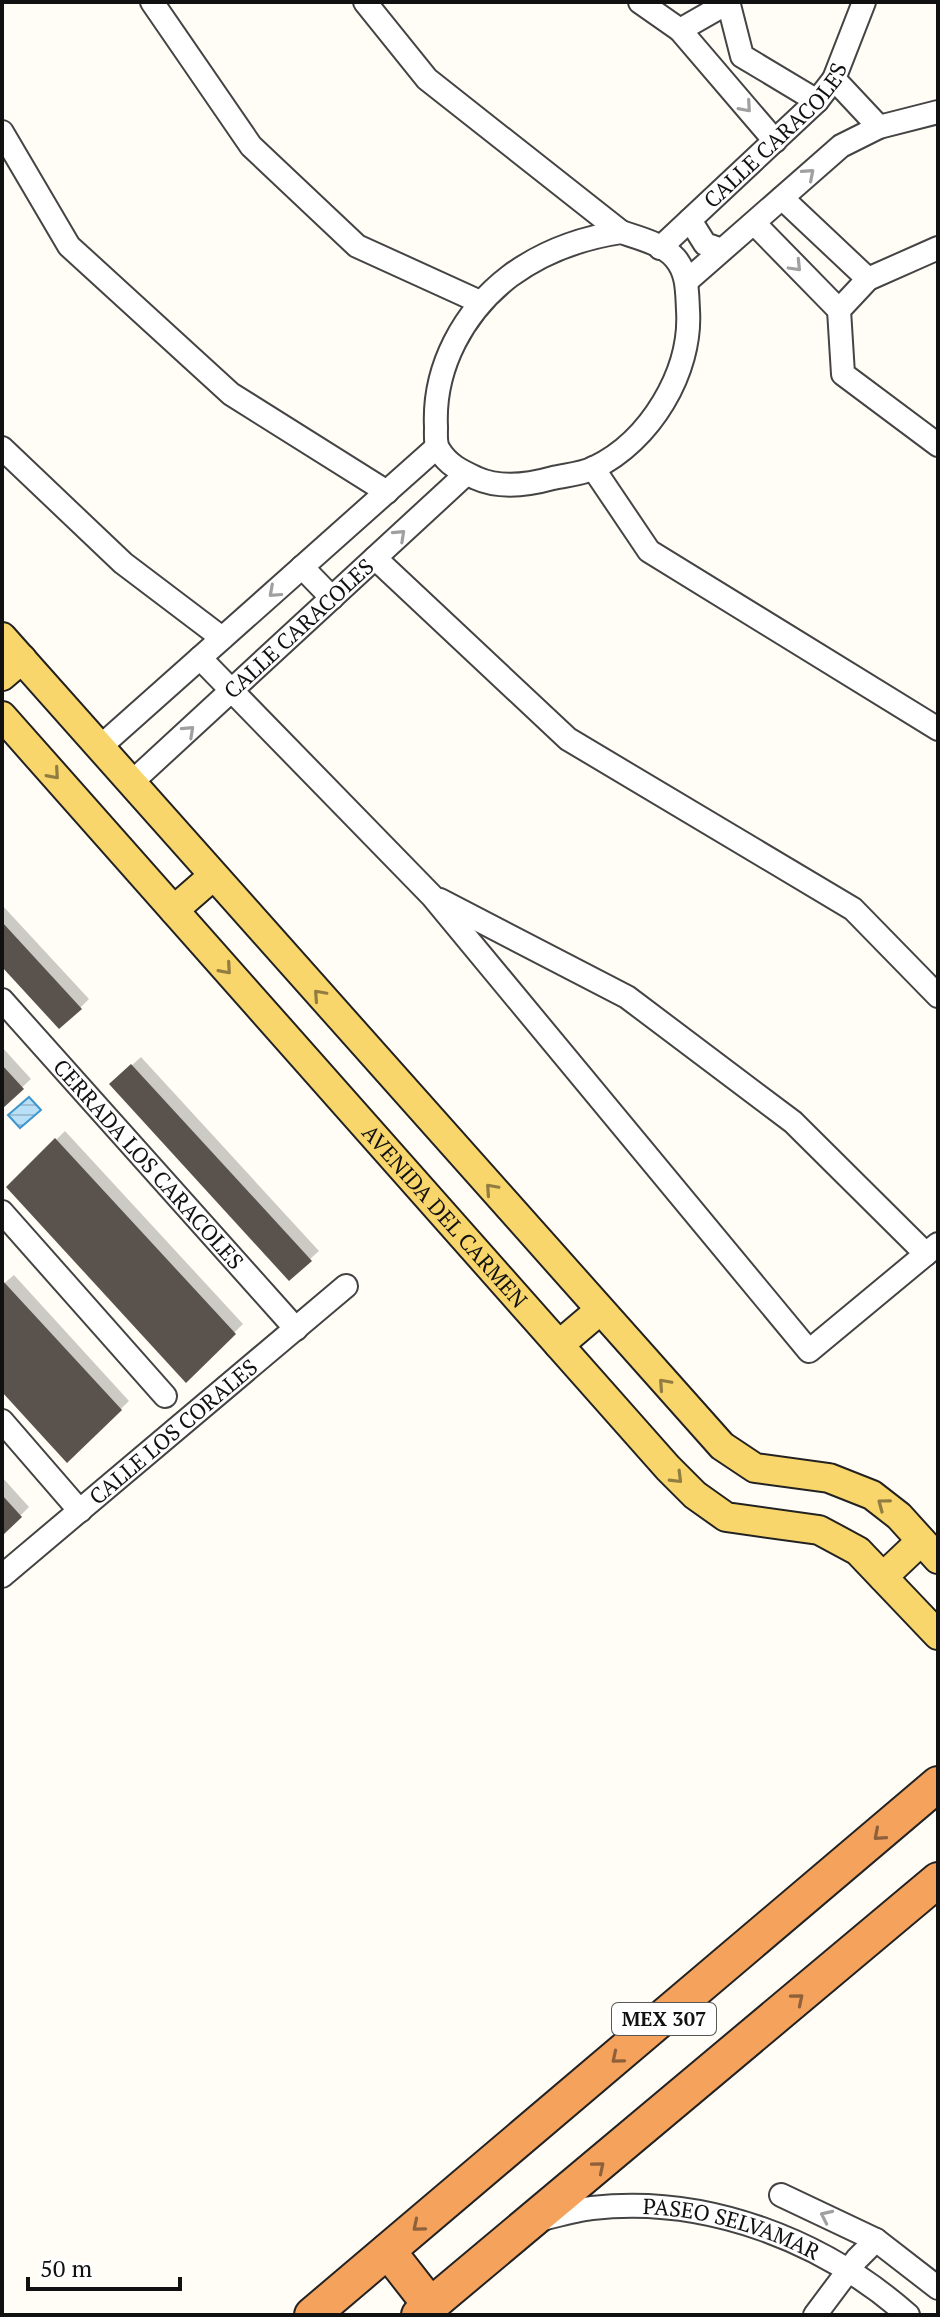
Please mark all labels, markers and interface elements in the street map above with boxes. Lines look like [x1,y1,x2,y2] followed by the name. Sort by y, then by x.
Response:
[697,58,853,214] street label: CALLE CARACOLES
[736,97,751,112] one-way arrow
[799,170,814,184] one-way arrow
[787,257,801,271] one-way arrow
[391,529,405,544] one-way arrow
[217,552,379,705] street label: CALLE CARACOLES
[268,583,283,597] one-way arrow
[179,726,194,740] one-way arrow
[44,765,58,780] one-way arrow
[216,959,231,974] one-way arrow
[314,989,328,1004] one-way arrow
[47,1052,251,1275] street label: CERRADA LOS CARACOLES
[356,1118,534,1313] street label: AVENIDA DEL CARMEN
[487,1184,501,1199] one-way arrow
[83,1352,263,1511] street label: CALLE LOS CORALES
[659,1378,673,1393] one-way arrow
[668,1468,682,1483] one-way arrow
[877,1499,892,1513] one-way arrow
[874,1825,888,1840] one-way arrow
[788,1994,803,2009] one-way arrow
[612,2003,716,2035] road number: MEX 307
[612,2048,626,2063] one-way arrow
[590,2162,605,2177] one-way arrow
[642,2191,825,2266] street label: PASEO SELVAMAR
[819,2210,834,2226] one-way arrow
[413,2216,427,2231] one-way arrow
[28,2241,180,2291] scale bar
[40,2252,92,2284] text: 50 m

